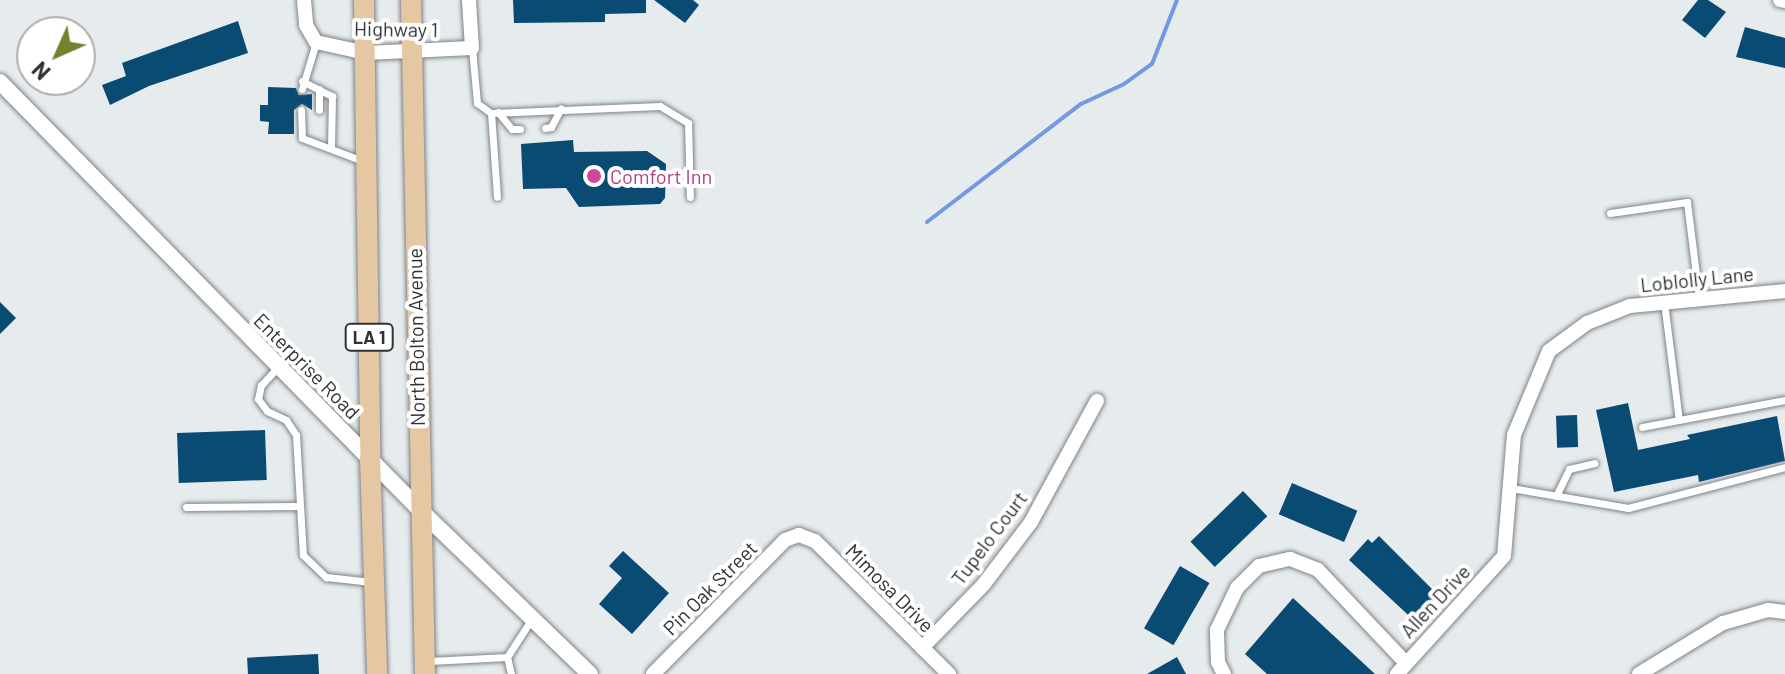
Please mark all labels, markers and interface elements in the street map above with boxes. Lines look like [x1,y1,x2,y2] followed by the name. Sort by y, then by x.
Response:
[16,16,96,96] north arrow
[354,16,438,42] street label: Highway 1
[26,57,55,86] text: N
[610,164,712,188] place label: Comfort Inn
[585,167,603,185] marker: Comfort Inn
[402,248,430,426] street label: North Bolton Avenue
[1639,261,1755,297] street label: Loblolly Lane
[249,308,365,424] street label: Enterprise Road
[343,323,395,351] road number: LA 1
[946,487,1032,589] street label: Tupelo Court
[658,536,762,640] street label: Pin Oak Street
[841,539,939,637] street label: Mimosa Drive
[1395,559,1475,643] street label: Allen Drive

